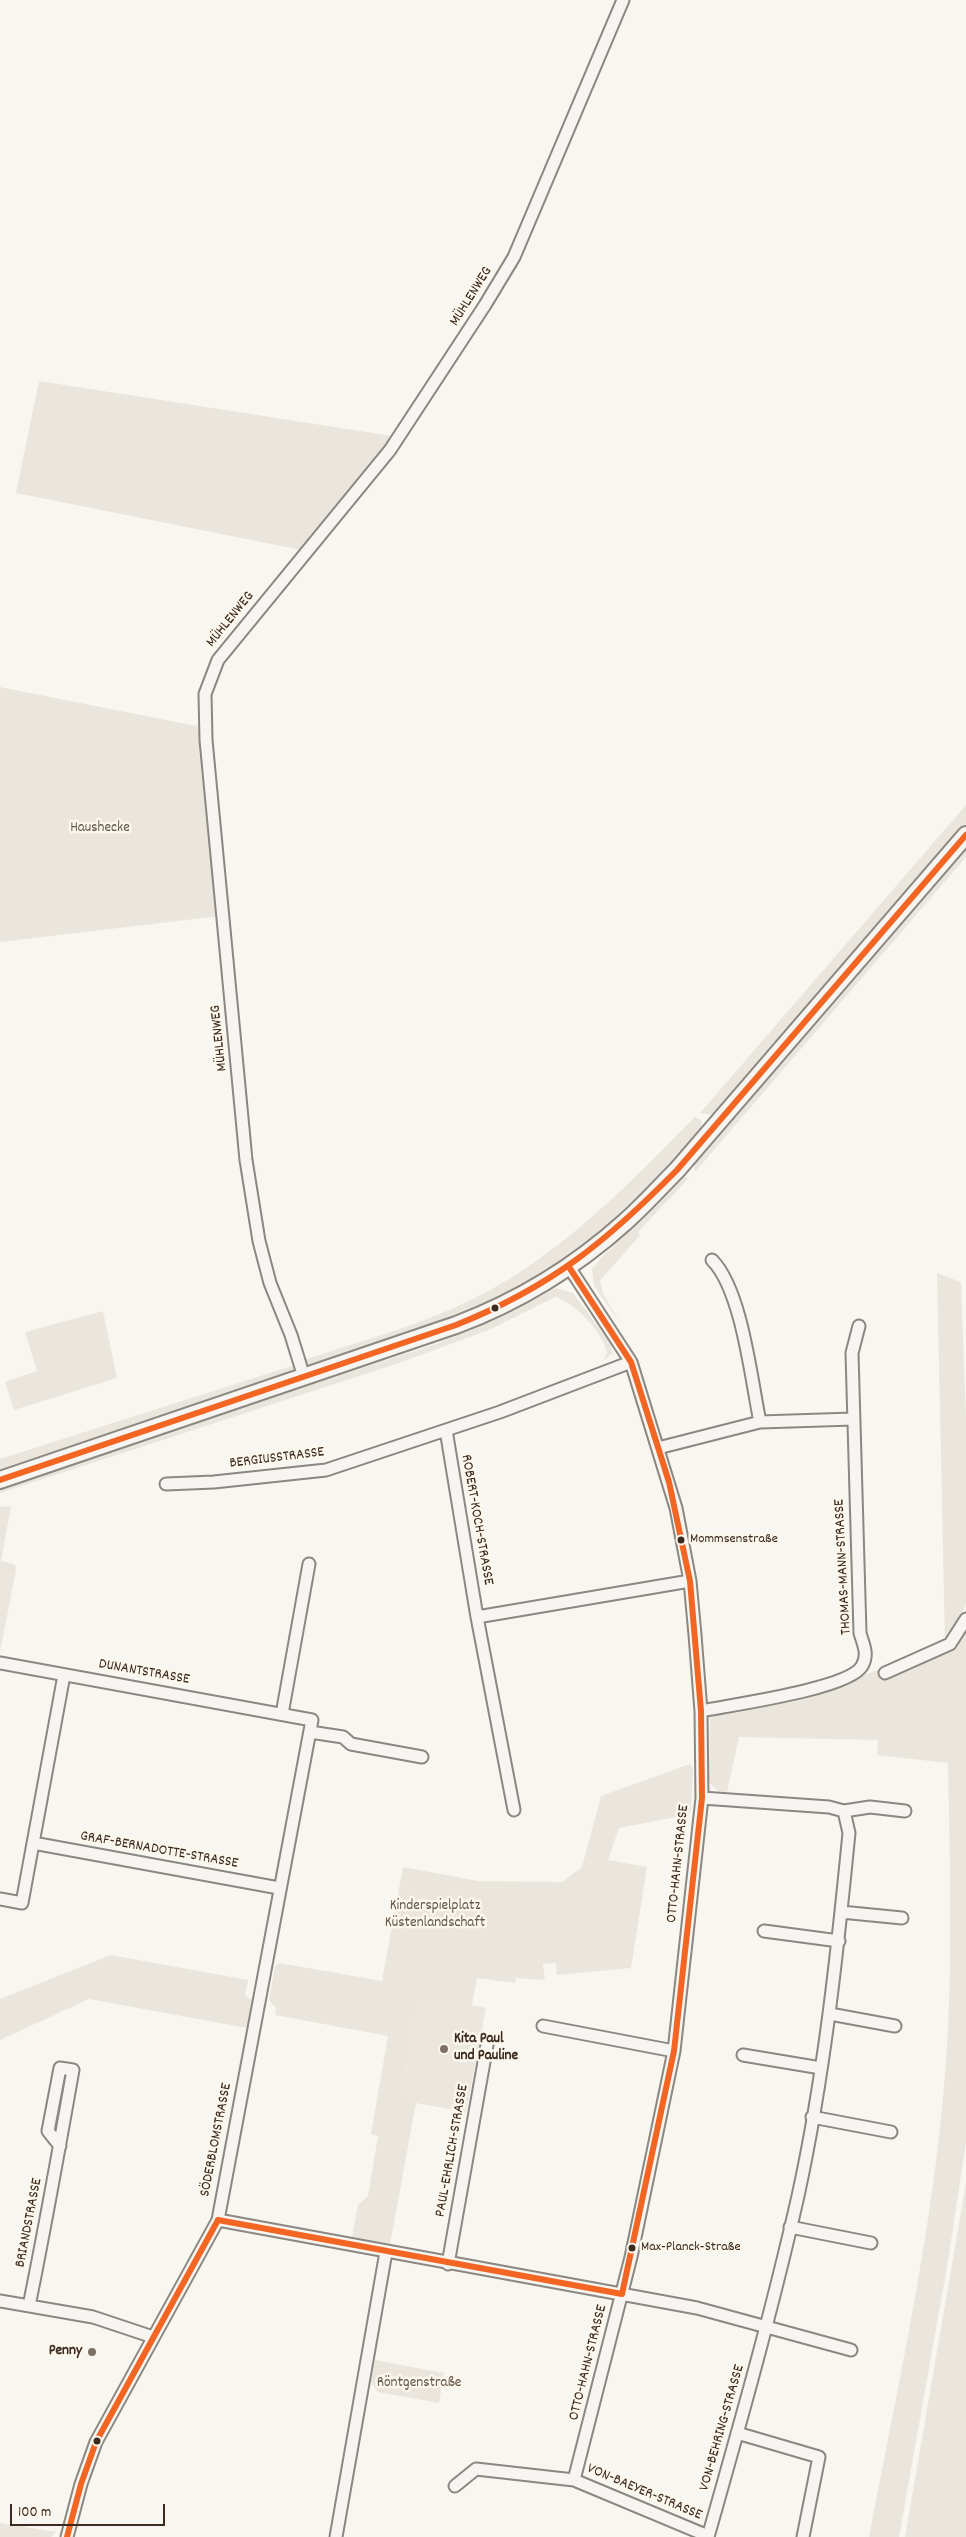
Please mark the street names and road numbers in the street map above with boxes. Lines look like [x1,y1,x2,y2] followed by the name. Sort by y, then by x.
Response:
[447,264,497,330] street label: MÜHLENWEG
[203,588,259,652] street label: MÜHLENWEG
[208,1004,232,1072] street label: MÜHLENWEG
[229,1444,325,1474] street label: BERGIUSSTRASSE
[456,1453,496,1587] street label: ROBERT-KOCH-STRASSE
[831,1499,857,1635] street label: THOMAS-MANN-STRASSE
[97,1656,191,1690] street label: DUNANTSTRASSE
[664,1804,694,1924] street label: OTTO-HAHN-STRASSE
[79,1828,239,1874] street label: GRAF-BERNADOTTE-STRASSE
[197,2082,237,2198] street label: SÖDERBLOMSTRASSE
[432,2083,474,2219] street label: PAUL-EHRLICH-STRASSE
[13,2177,47,2269] street label: BRIANDSTRASSE
[566,2303,612,2423] street label: OTTO-HAHN-STRASSE
[696,2363,750,2493] street label: VON-BEHRING-STRASSE
[584,2461,704,2525] street label: VON-BAEYER-STRASSE

